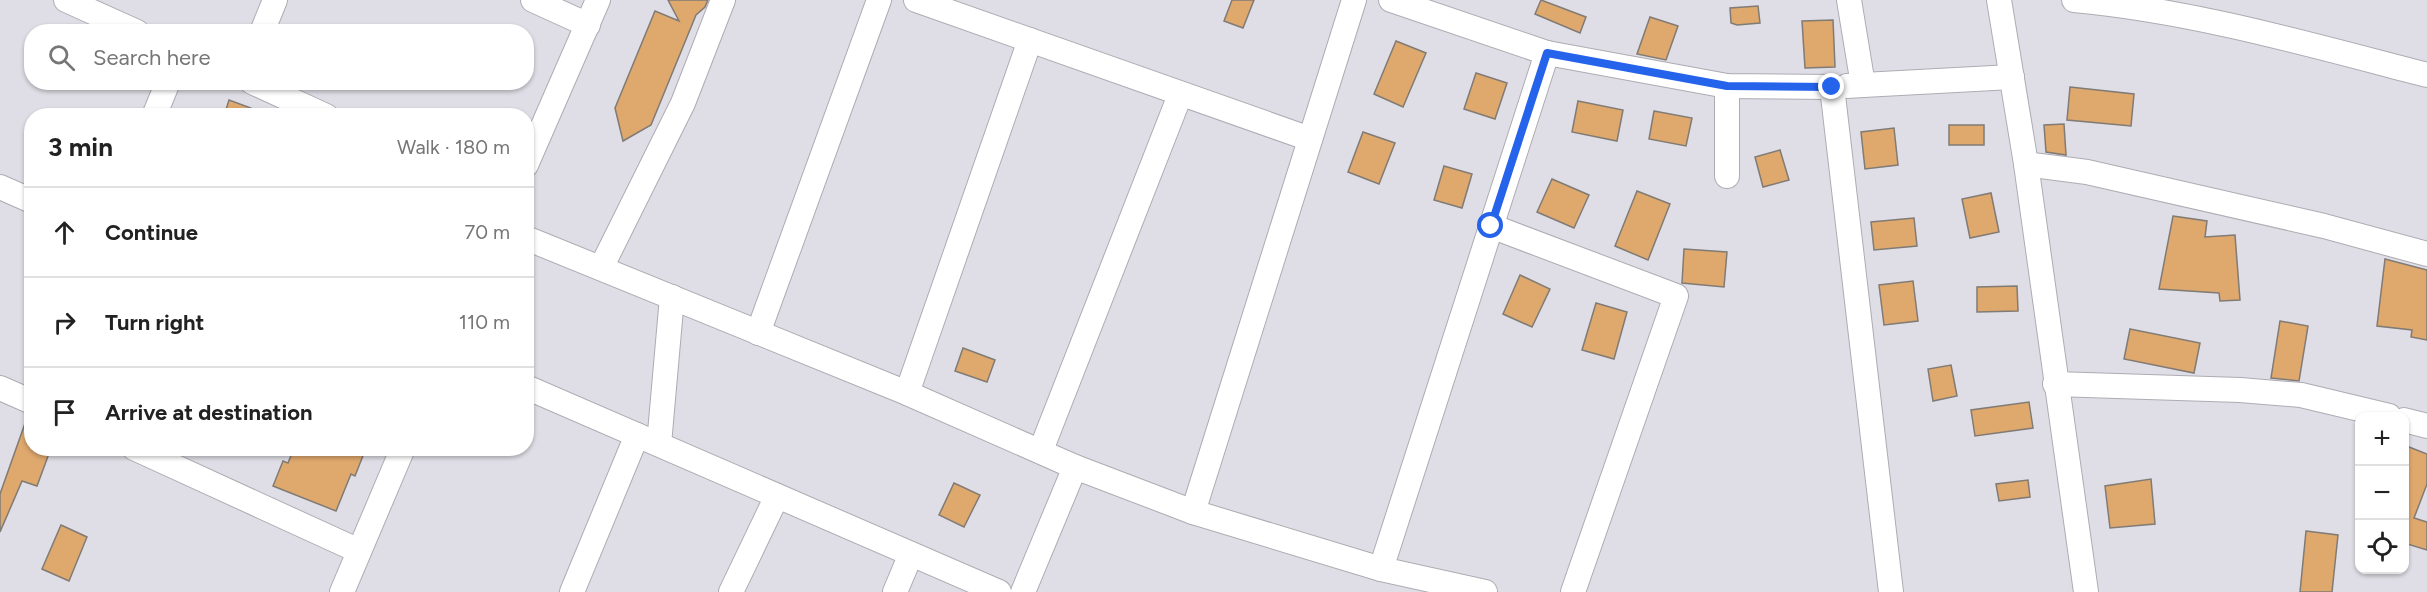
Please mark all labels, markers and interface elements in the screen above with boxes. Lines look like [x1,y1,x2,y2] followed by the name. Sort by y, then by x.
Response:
[24,24,534,90] search box
[45,41,78,74] icon: search
[93,44,211,71] text: Search here
[1818,73,1844,99] route end
[48,131,113,163] text: 3 min
[397,135,510,159] text: Walk · 180 m
[1477,212,1503,238] route start
[48,216,81,249] icon: ahead
[105,219,198,246] text: Continue
[464,220,510,244] text: 70 m
[48,306,81,339] icon: right
[105,309,204,336] text: Turn right
[459,310,510,334] text: 110 m
[48,396,81,429] icon: arrive
[105,399,313,426] text: Arrive at destination
[2355,412,2409,574] map controls
[2355,412,2409,466] button: +
[2355,466,2409,520] button: −
[2355,520,2409,574] button: locate

